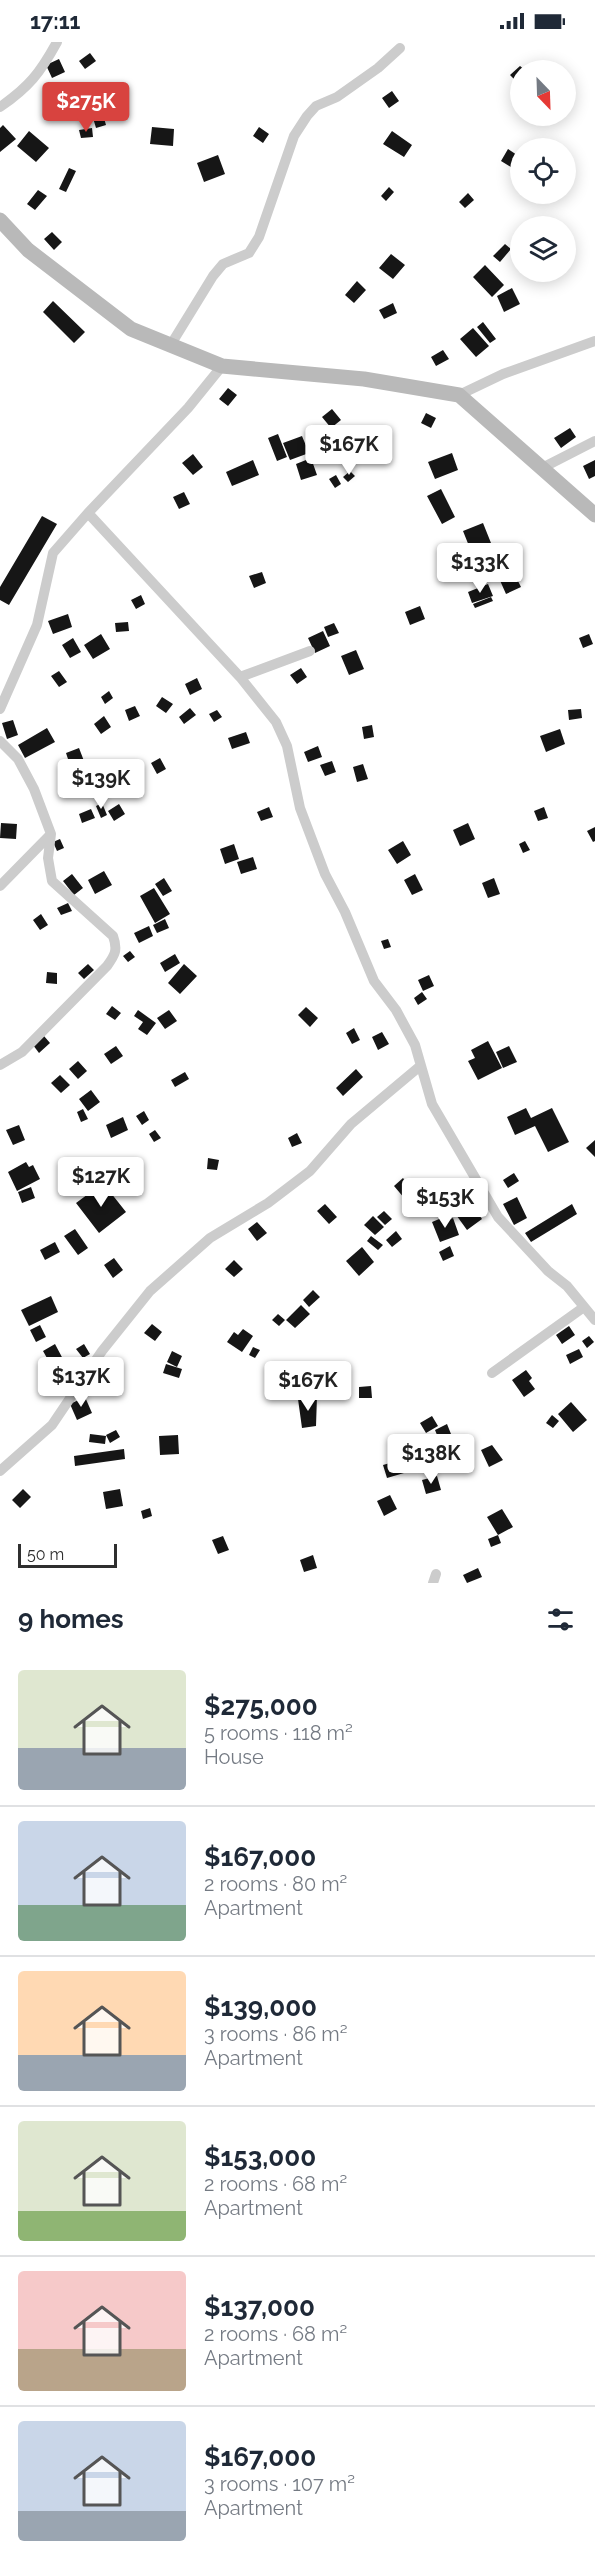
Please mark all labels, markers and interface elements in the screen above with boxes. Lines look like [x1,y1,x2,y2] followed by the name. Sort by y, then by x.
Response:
[30,8,80,34] text: 17:11
[510,60,576,126] north arrow
[510,60,576,282] map controls
[44,82,128,133] pin: $275K
[56,89,116,113] text: $275K
[510,138,576,204] button: locate
[510,216,576,282] button: layers
[307,425,391,476] pin: $167K
[319,432,379,456] text: $167K
[438,543,522,594] pin: $133K
[451,550,509,574] text: $133K
[59,759,143,810] pin: $139K
[72,766,130,790] text: $139K
[59,1157,143,1208] pin: $127K
[72,1164,130,1188] text: $127K
[403,1178,487,1229] pin: $153K
[416,1185,474,1209] text: $153K
[39,1357,123,1408] pin: $137K
[266,1361,350,1412] pin: $167K
[52,1364,110,1388] text: $137K
[278,1368,338,1392] text: $167K
[389,1434,473,1485] pin: $138K
[401,1441,461,1465] text: $138K
[18,1541,117,1568] scale bar
[27,1545,64,1564] text: 50 m
[544,1603,577,1636] icon: filters
[18,1604,124,1634] text: 9 homes
[204,1691,318,1721] text: $275,000
[66,1694,138,1766] icon: home
[204,1721,353,1745] text: 5 rooms · 118 m²
[204,1745,264,1769] text: House
[204,1842,316,1872] text: $167,000
[66,1845,138,1917] icon: home
[204,1872,347,1896] text: 2 rooms · 80 m²
[204,1896,303,1920] text: Apartment
[204,1992,317,2022] text: $139,000
[66,1995,138,2067] icon: home
[204,2022,347,2046] text: 3 rooms · 86 m²
[204,2046,303,2070] text: Apartment
[204,2142,316,2172] text: $153,000
[66,2145,138,2217] icon: home
[204,2172,347,2196] text: 2 rooms · 68 m²
[204,2196,303,2220] text: Apartment
[204,2292,315,2322] text: $137,000
[66,2295,138,2367] icon: home
[204,2322,347,2346] text: 2 rooms · 68 m²
[204,2346,303,2370] text: Apartment
[204,2442,316,2472] text: $167,000
[66,2445,138,2517] icon: home
[204,2472,355,2496] text: 3 rooms · 107 m²
[204,2496,303,2520] text: Apartment

